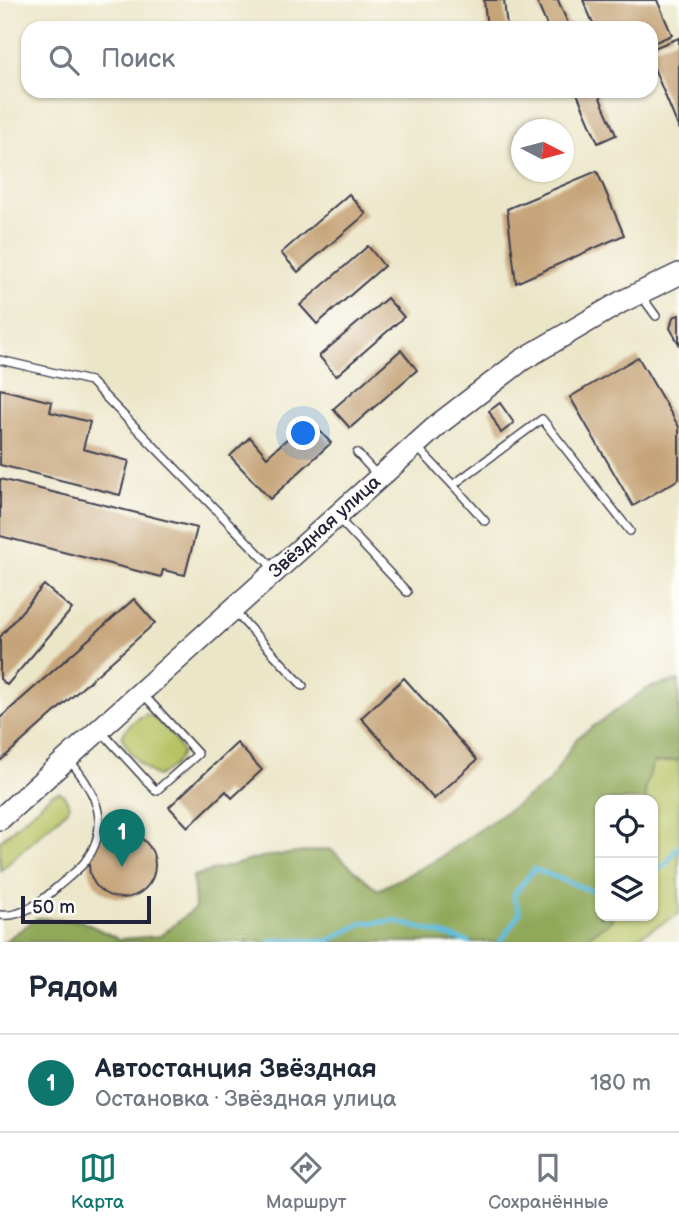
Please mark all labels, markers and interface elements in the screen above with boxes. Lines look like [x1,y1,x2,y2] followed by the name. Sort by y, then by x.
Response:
[21,21,658,98] search box
[45,41,83,79] icon: search
[101,44,175,75] text: Поиск
[511,119,574,182] north arrow
[286,416,320,450] your location
[264,471,386,583] street label: Звёздная улица
[595,795,658,921] map controls
[595,795,658,858] button: locate
[99,809,145,867] pin: 1
[595,858,658,921] button: layers
[21,893,150,925] scale bar
[32,896,75,919] text: 50 m
[28,970,118,1006] text: Рядом
[95,1054,377,1085] text: Автостанция Звёздная
[46,1069,56,1097] text: 1
[590,1069,651,1097] text: 180 m
[95,1085,397,1113] text: Остановка · Звёздная улица
[71,1149,124,1214] tab: Карта
[266,1149,347,1214] tab: Маршрут
[488,1149,608,1214] tab: Сохранённые

